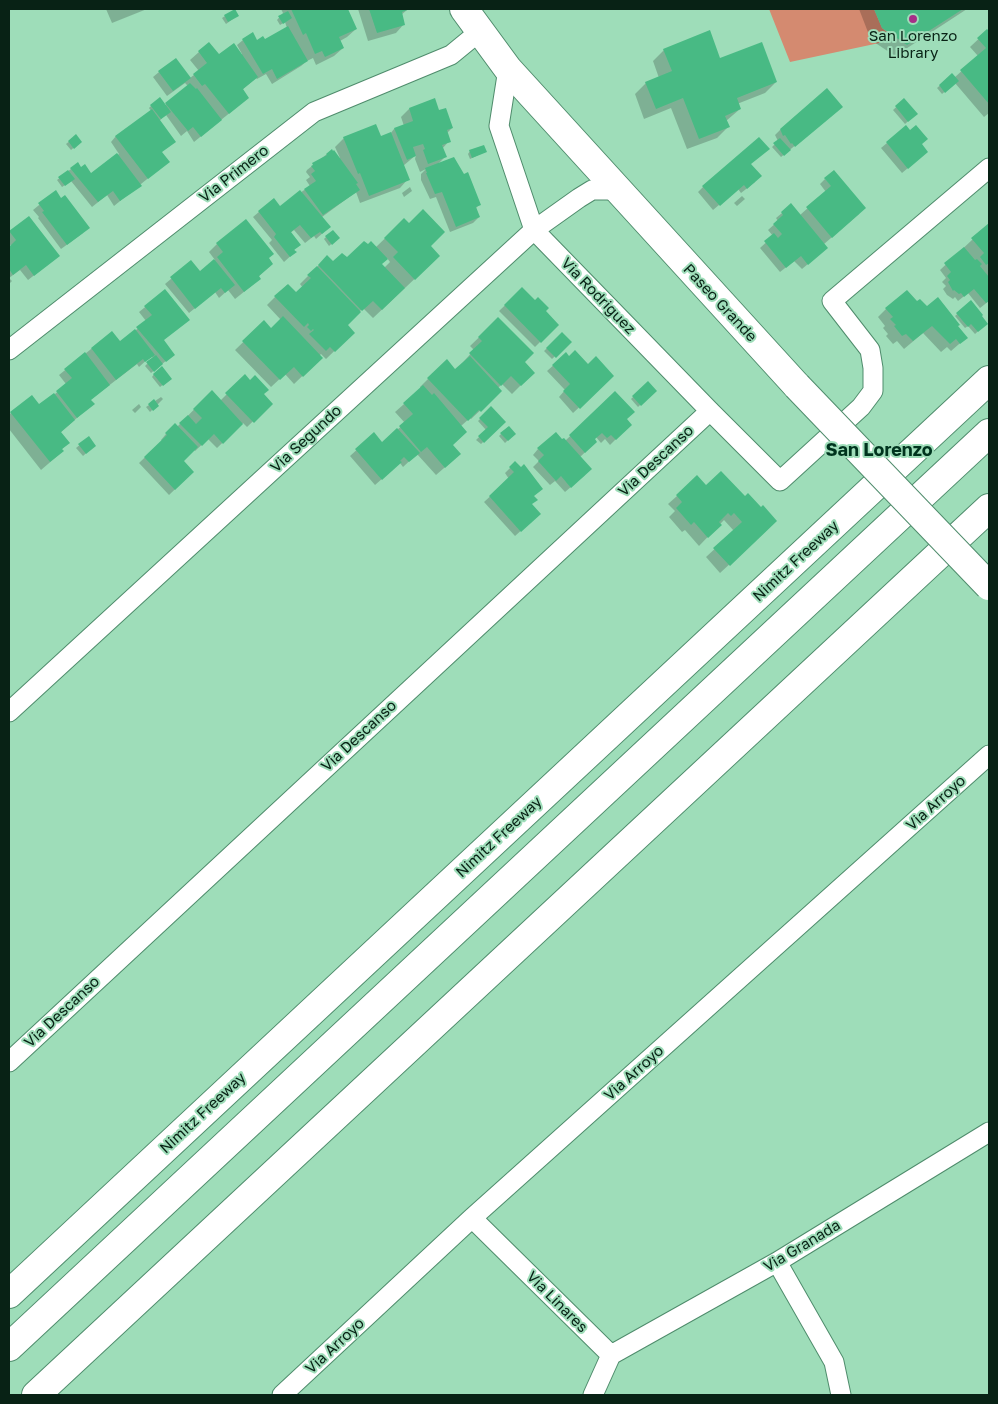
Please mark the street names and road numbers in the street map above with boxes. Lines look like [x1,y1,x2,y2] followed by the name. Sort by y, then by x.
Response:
[196,141,272,207] street label: Via Primero
[557,254,639,338] street label: Via Rodriguez
[680,260,760,346] street label: Paseo Grande
[267,402,345,476] street label: Via Segundo
[615,422,697,500] street label: Via Descanso
[749,517,843,605] street label: Nimitz Freeway
[318,697,400,775] street label: Via Descanso
[903,772,969,834] street label: Via Arroyo
[452,793,546,881] street label: Nimitz Freeway
[21,973,103,1051] street label: Via Descanso
[601,1042,667,1104] street label: Via Arroyo
[156,1069,250,1157] street label: Nimitz Freeway
[760,1216,844,1276] street label: Via Granada
[523,1268,591,1336] street label: Via Linares
[302,1314,368,1378] street label: Via Arroyo

